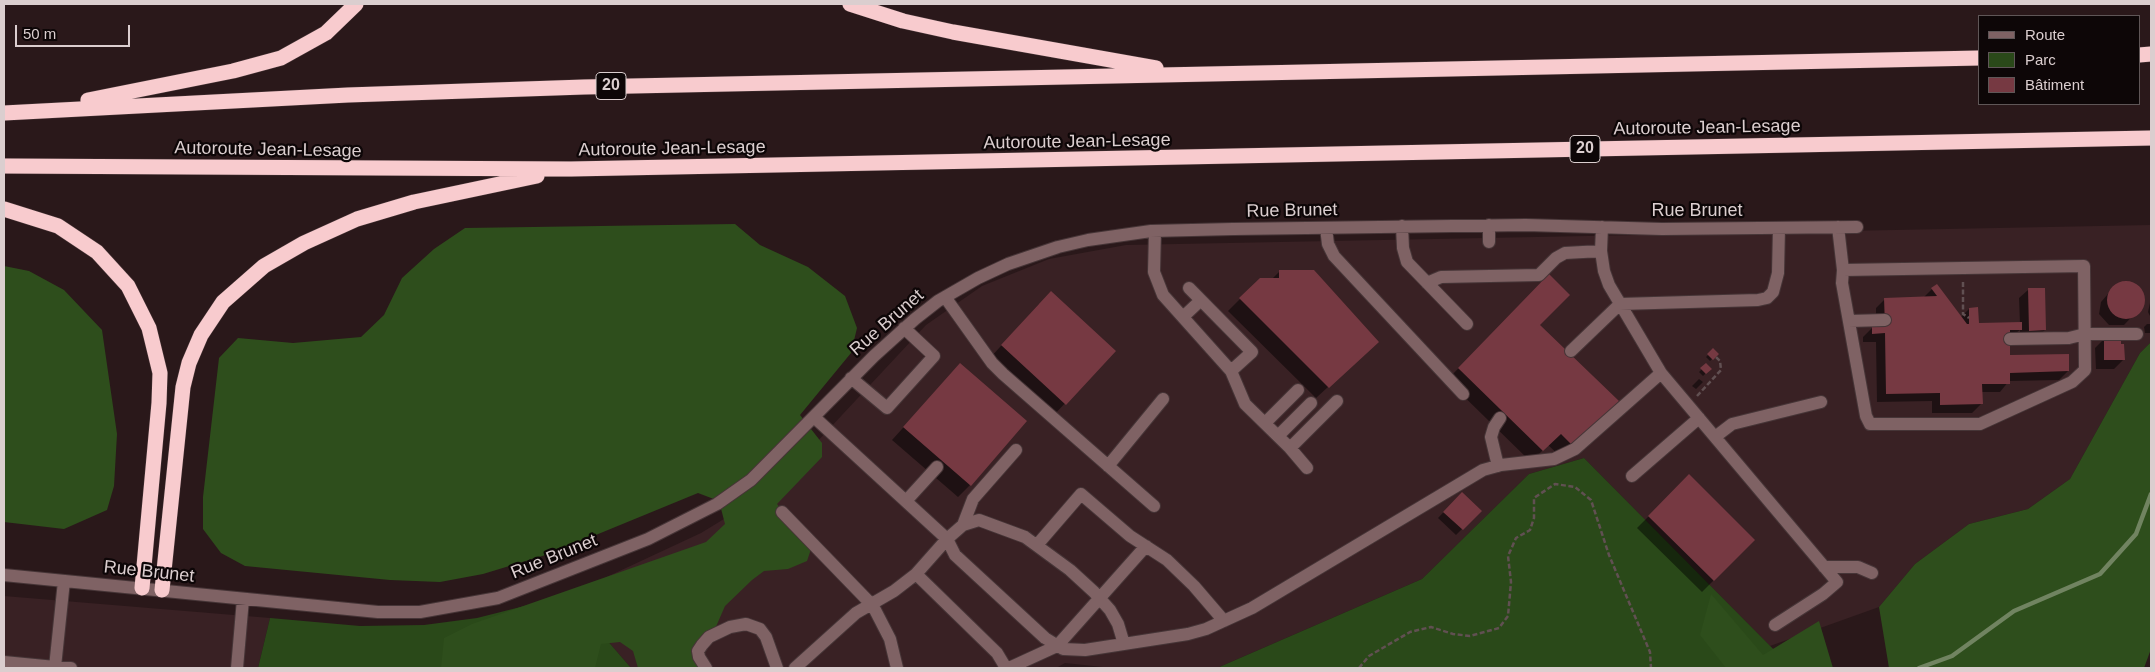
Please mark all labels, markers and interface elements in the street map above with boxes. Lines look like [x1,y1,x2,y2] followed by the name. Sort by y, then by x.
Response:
[18,15,132,47] scale bar
[1978,15,2140,105] legend
[23,25,56,42] text: 50 m
[2025,26,2065,43] text: Route
[2025,51,2056,68] text: Parc
[596,72,626,100] road number: 20
[2025,76,2084,93] text: Bâtiment
[1613,116,1801,140] street label: Autoroute Jean-Lesage
[983,130,1171,154] street label: Autoroute Jean-Lesage
[1570,136,1600,162] road number: 20
[578,137,766,161] street label: Autoroute Jean-Lesage
[174,138,362,162] street label: Autoroute Jean-Lesage
[1246,199,1338,223] street label: Rue Brunet
[1651,200,1743,222] street label: Rue Brunet
[846,285,928,361] street label: Rue Brunet
[508,530,600,584] street label: Rue Brunet
[103,557,195,587] street label: Rue Brunet

